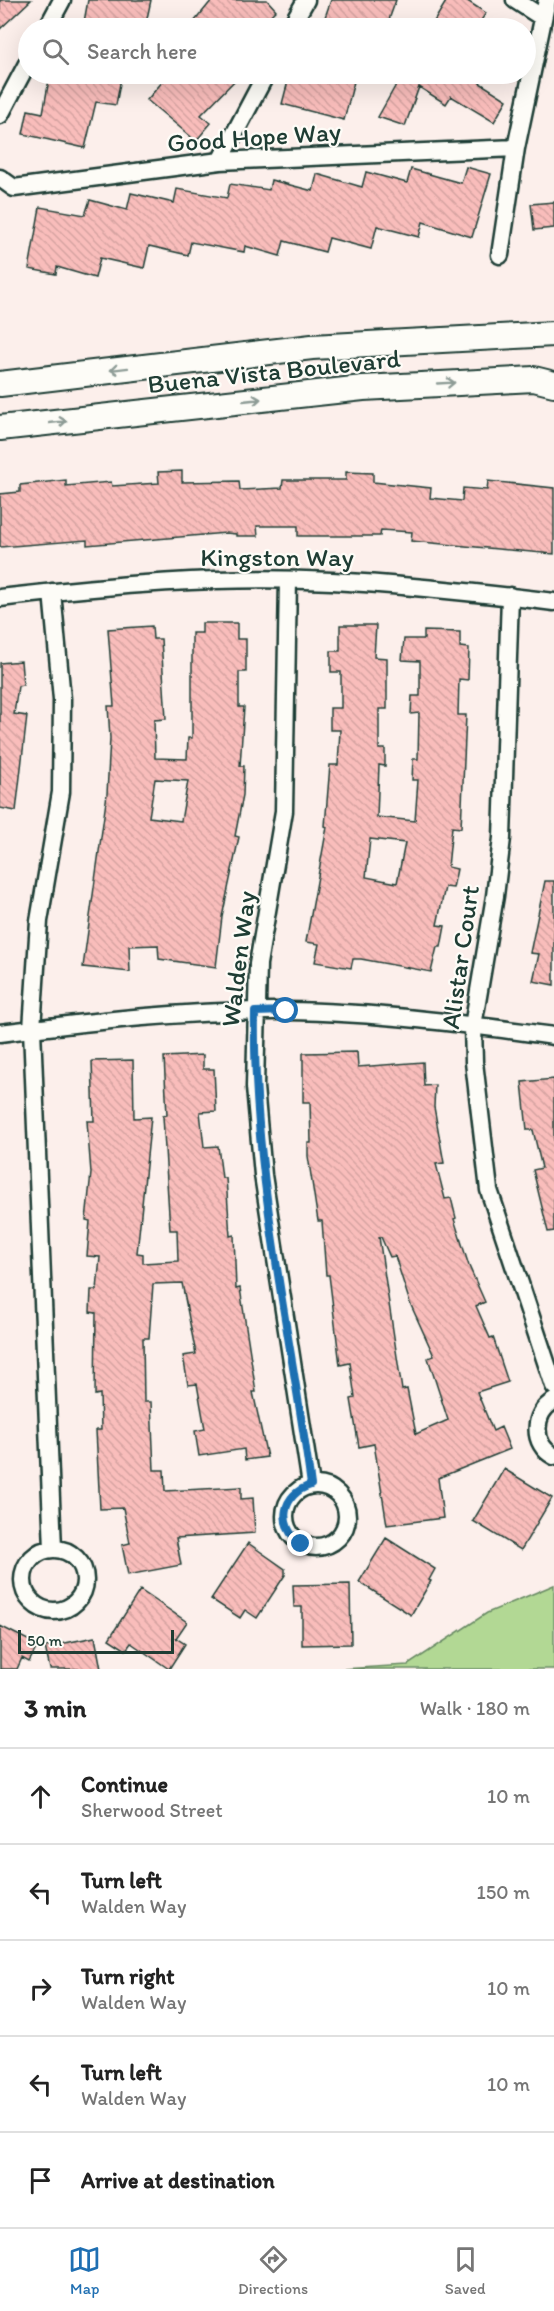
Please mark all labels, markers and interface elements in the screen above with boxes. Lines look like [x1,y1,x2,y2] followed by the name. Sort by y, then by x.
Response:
[18,18,536,84] search box
[39,35,72,68] icon: search
[87,38,197,65] text: Search here
[166,115,342,159] street label: Good Hope Way
[146,342,403,400] street label: Buena Vista Boulevard
[110,364,130,375] one-way arrow
[436,378,456,389] one-way arrow
[241,394,261,405] one-way arrow
[48,416,68,427] one-way arrow
[200,541,354,573] street label: Kingston Way
[434,883,486,1031] street label: Alistar Court
[214,889,262,1029] street label: Walden Way
[272,997,298,1023] route start
[287,1530,313,1556] route end
[18,1627,174,1654] scale bar
[27,1631,62,1650] text: 50 m
[24,1692,86,1724] text: 3 min
[420,1696,530,1720] text: Walk · 180 m
[81,1771,168,1798] text: Continue
[24,1780,57,1813] icon: ahead
[487,1784,530,1808] text: 10 m
[81,1798,223,1822] text: Sherwood Street
[81,1867,162,1894] text: Turn left
[24,1876,57,1909] icon: left
[477,1880,530,1904] text: 150 m
[81,1894,186,1918] text: Walden Way
[81,1963,175,1990] text: Turn right
[24,1972,57,2005] icon: right
[487,1976,530,2000] text: 10 m
[81,1990,186,2014] text: Walden Way
[81,2059,162,2086] text: Turn left
[24,2068,57,2101] icon: left
[487,2072,530,2096] text: 10 m
[81,2086,186,2110] text: Walden Way
[24,2164,57,2197] icon: arrive
[81,2167,275,2194] text: Arrive at destination
[68,2243,101,2298] tab: Map
[238,2243,308,2298] tab: Directions
[445,2243,486,2298] tab: Saved

